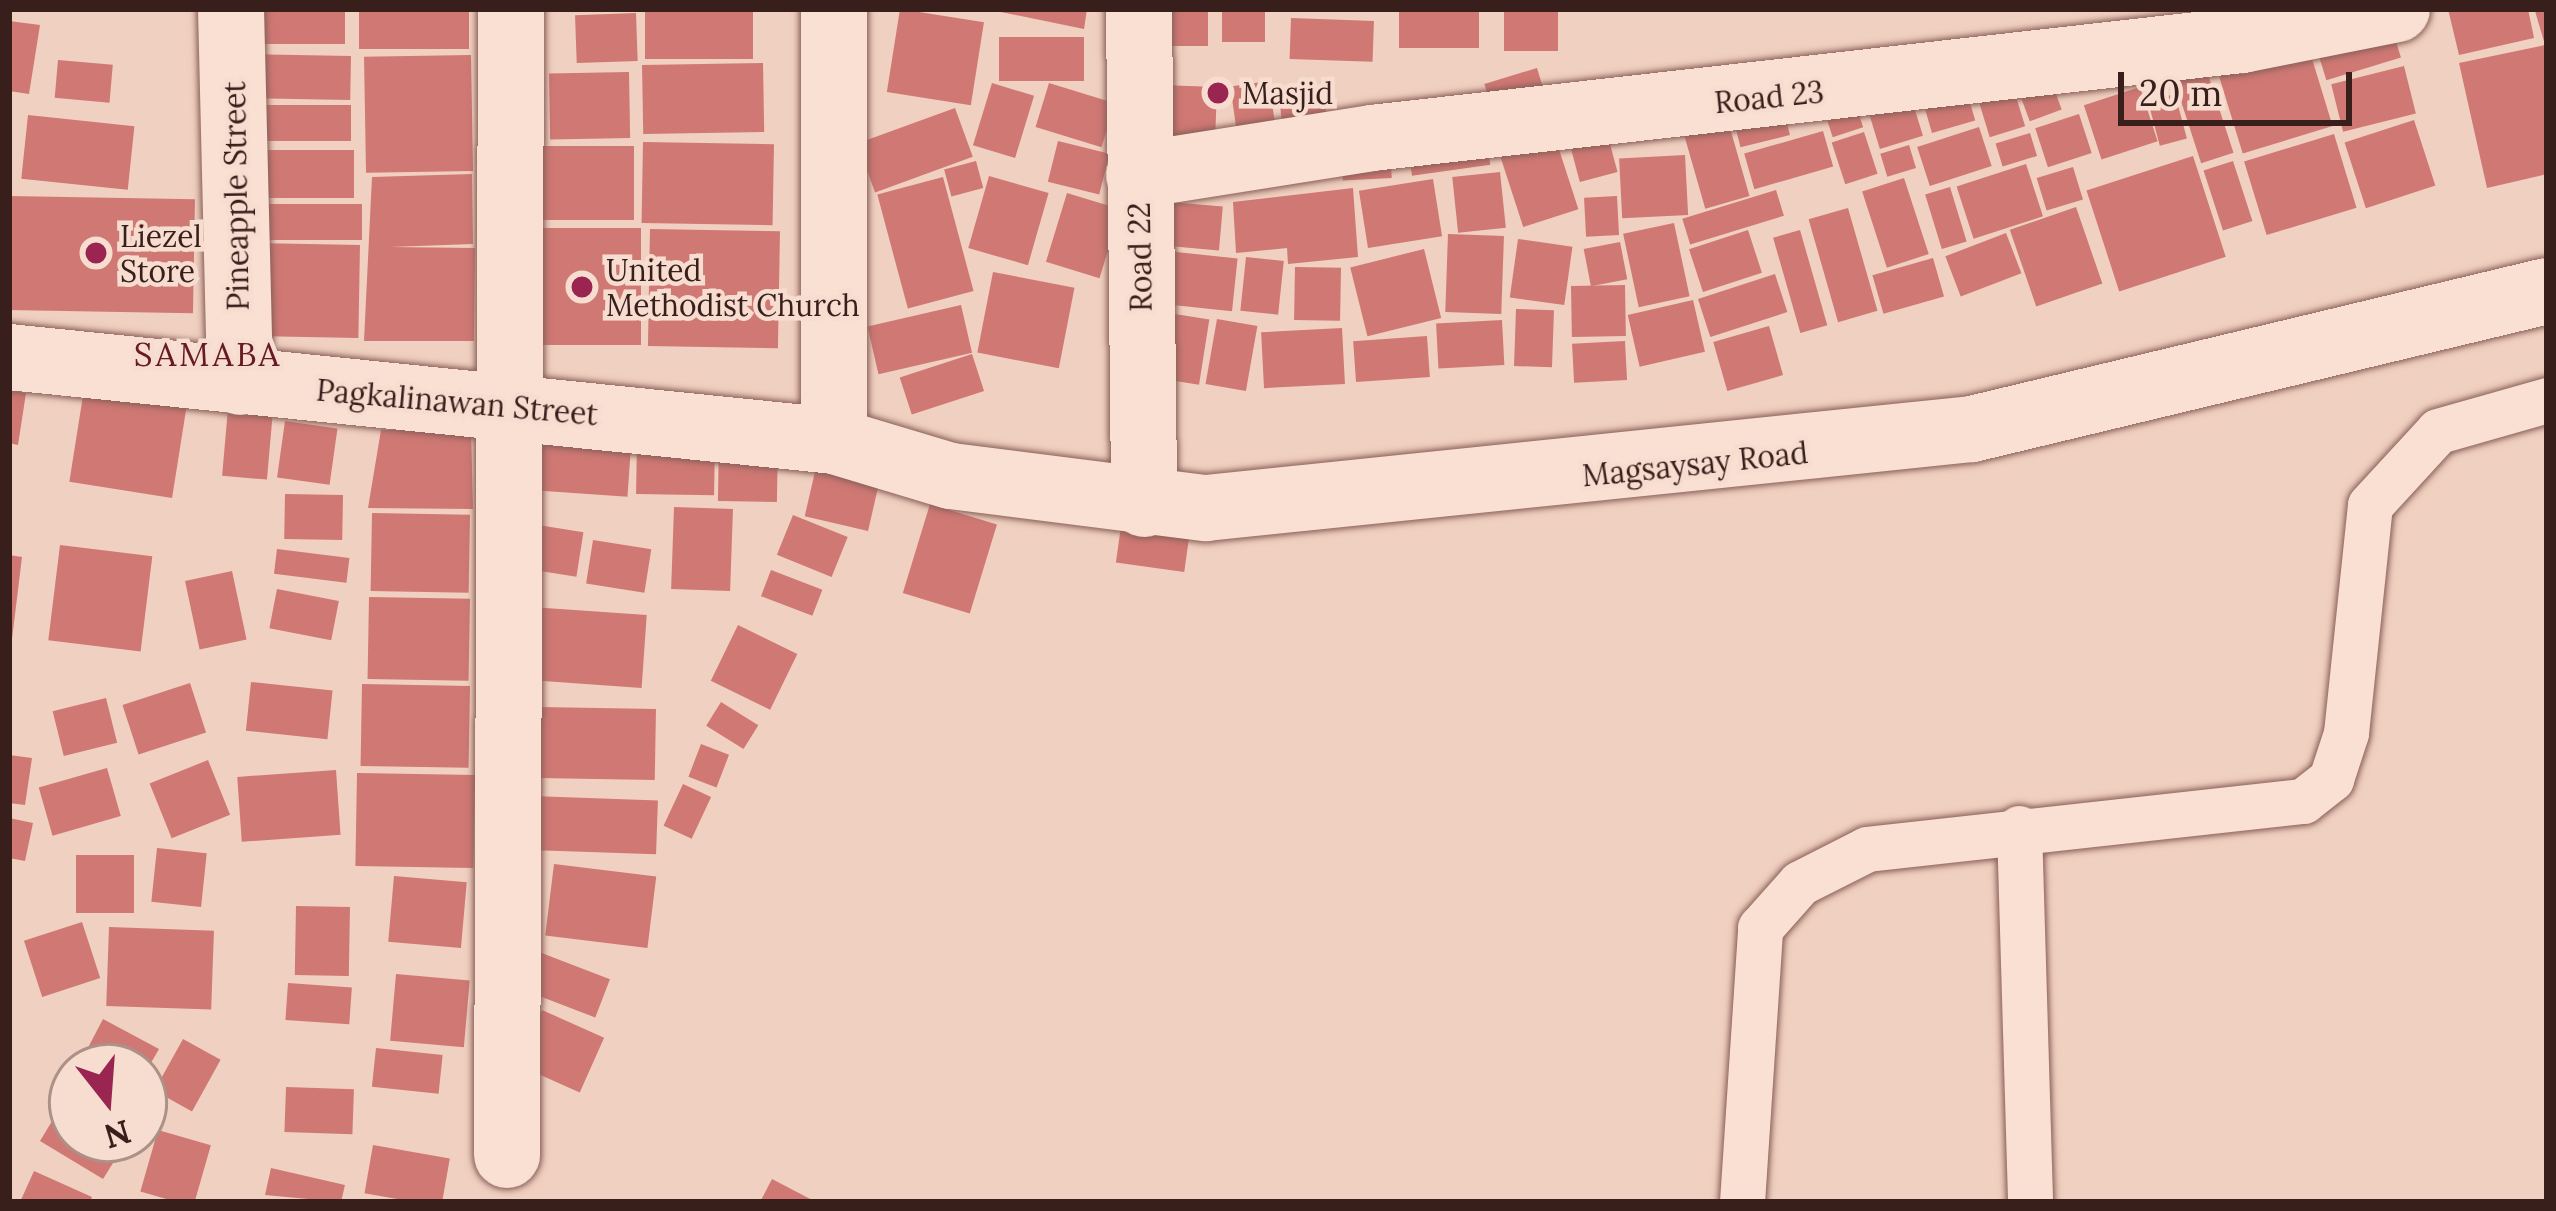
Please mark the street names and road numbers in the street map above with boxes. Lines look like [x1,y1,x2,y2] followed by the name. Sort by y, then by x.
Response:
[1712,73,1826,121] street label: Road 23
[216,81,256,311] street label: Pineapple Street
[1121,202,1159,312] street label: Road 22
[315,372,599,432] street label: Pagkalinawan Street
[1580,434,1810,494] street label: Magsaysay Road

